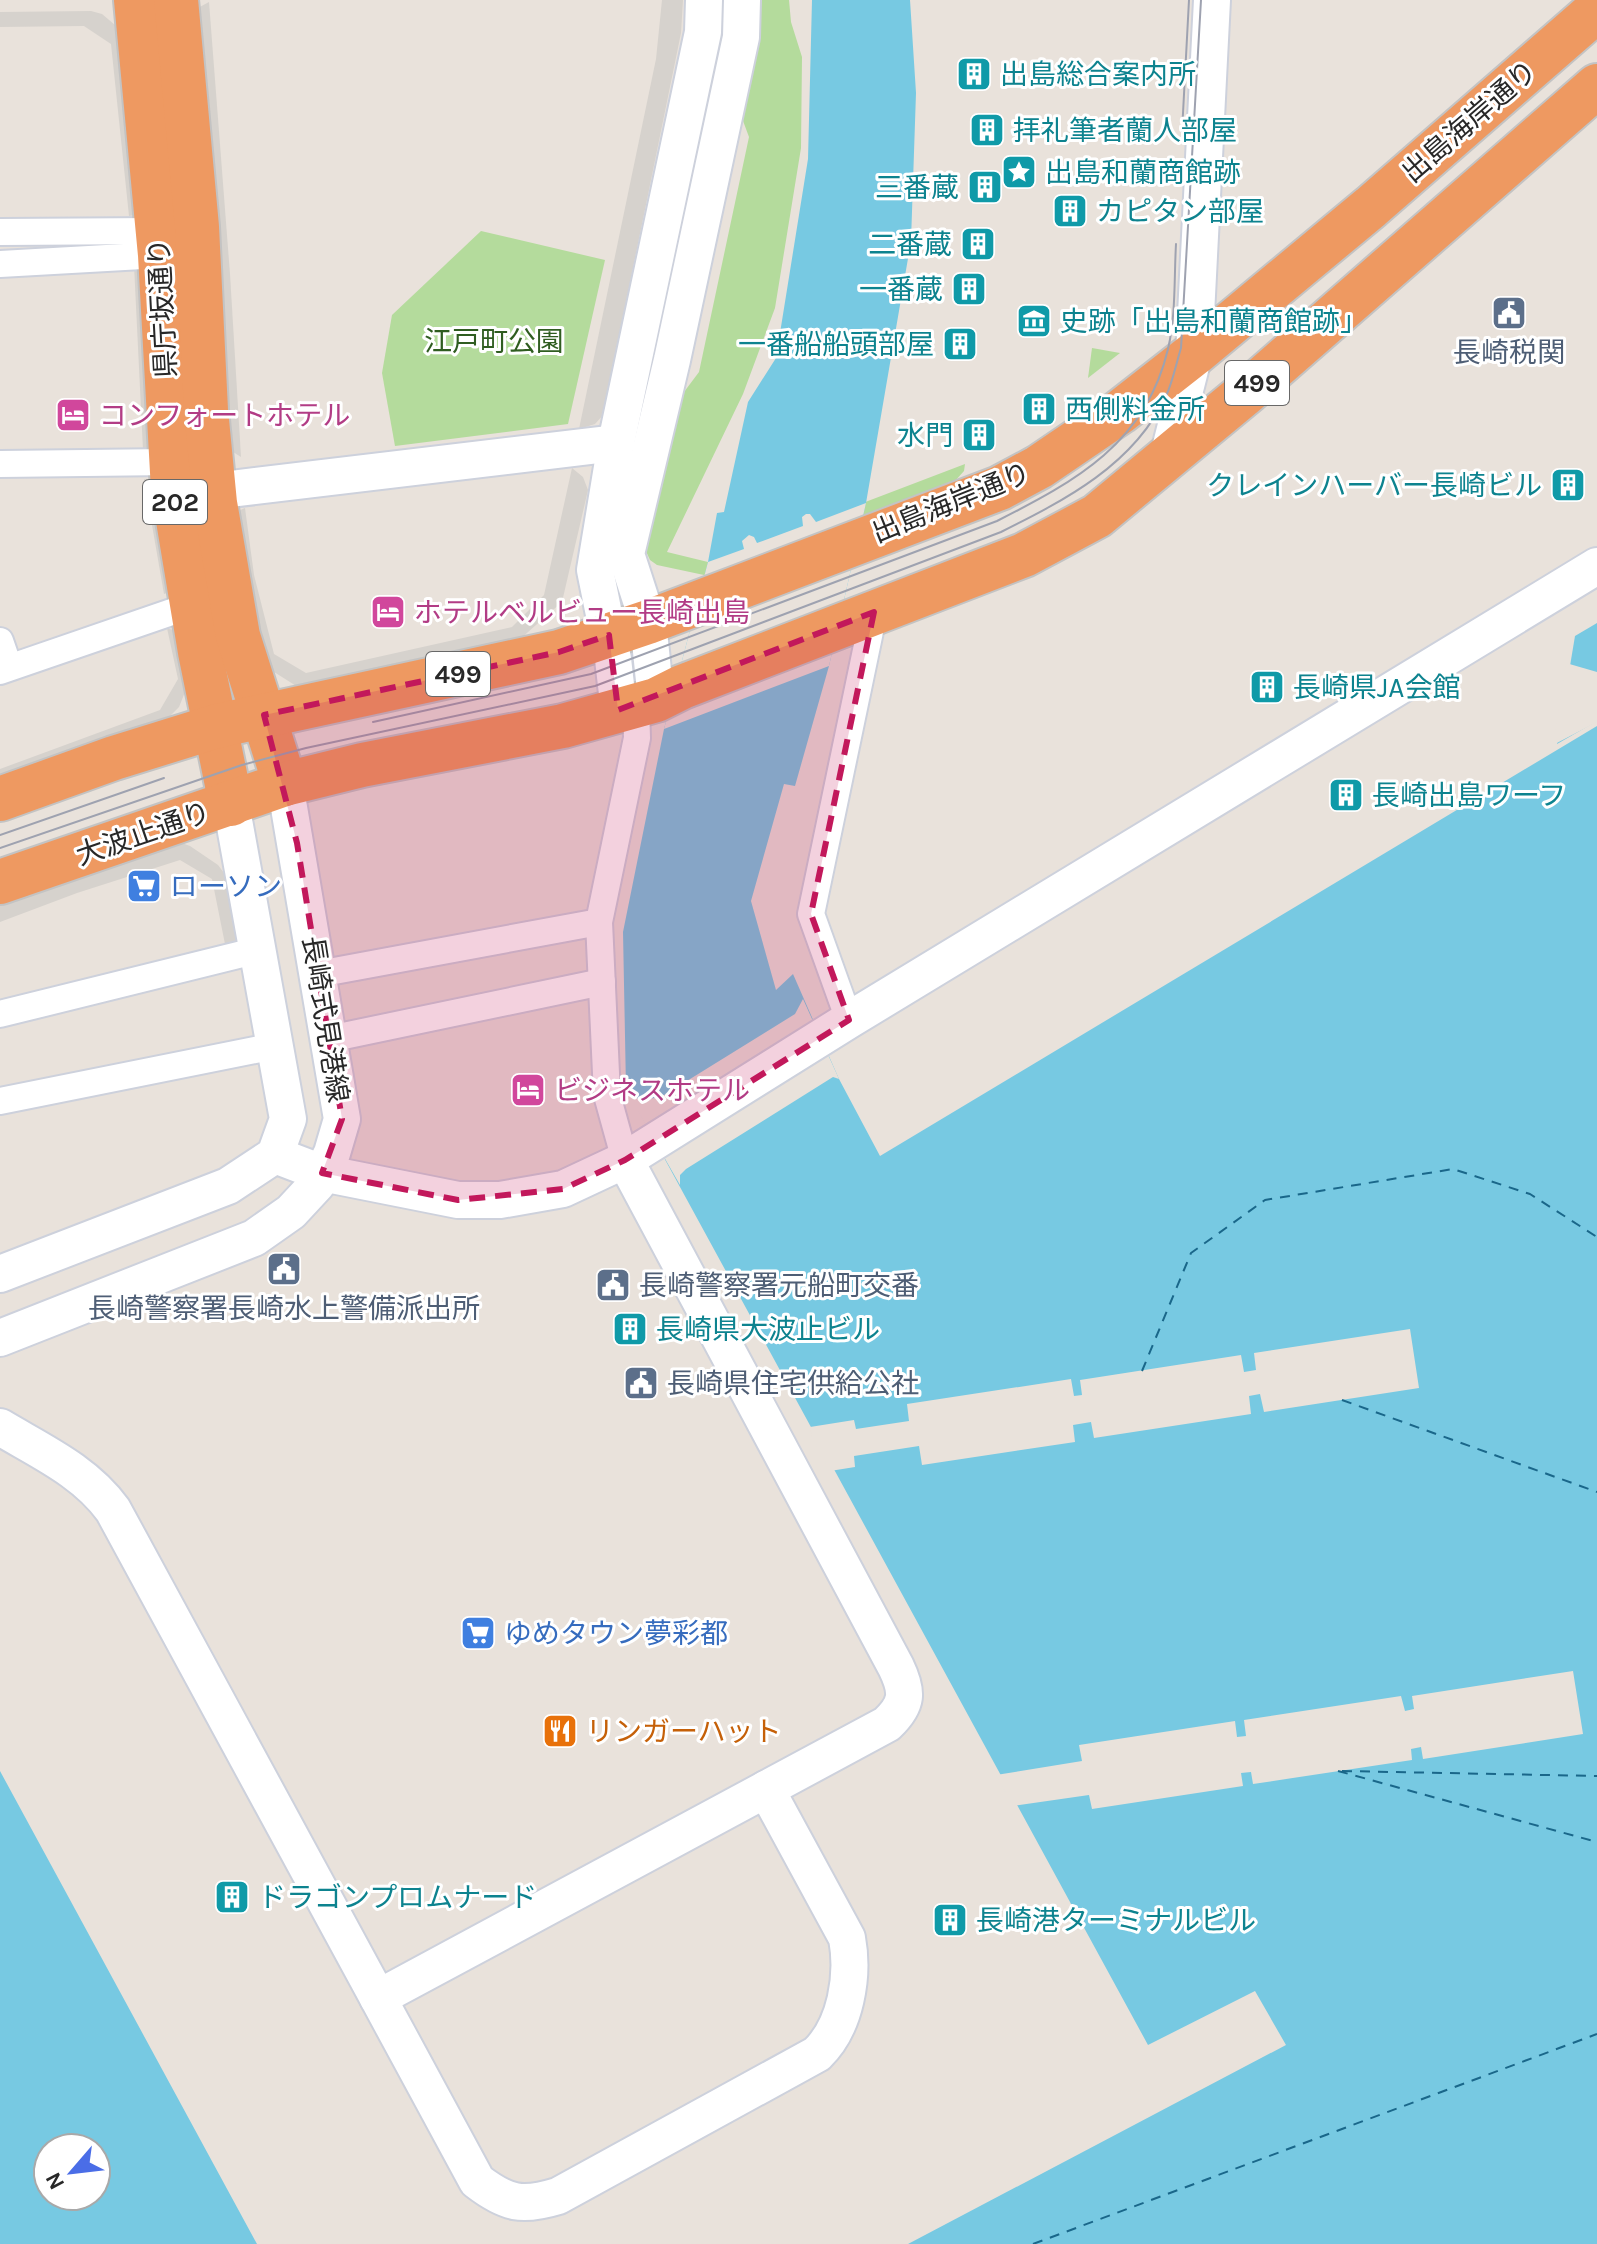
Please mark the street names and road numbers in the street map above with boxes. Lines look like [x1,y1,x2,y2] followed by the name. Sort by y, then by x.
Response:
[1395,54,1544,189] street label: 出島海岸通り
[142,237,183,379] street label: 県庁坂通り
[1225,361,1289,405] road number: 499
[867,456,1035,549] street label: 出島海岸通り
[143,480,207,524] road number: 202
[426,652,490,696] road number: 499
[72,795,215,872] street label: 大波止通り
[296,934,355,1105] street label: 長崎式見港線

